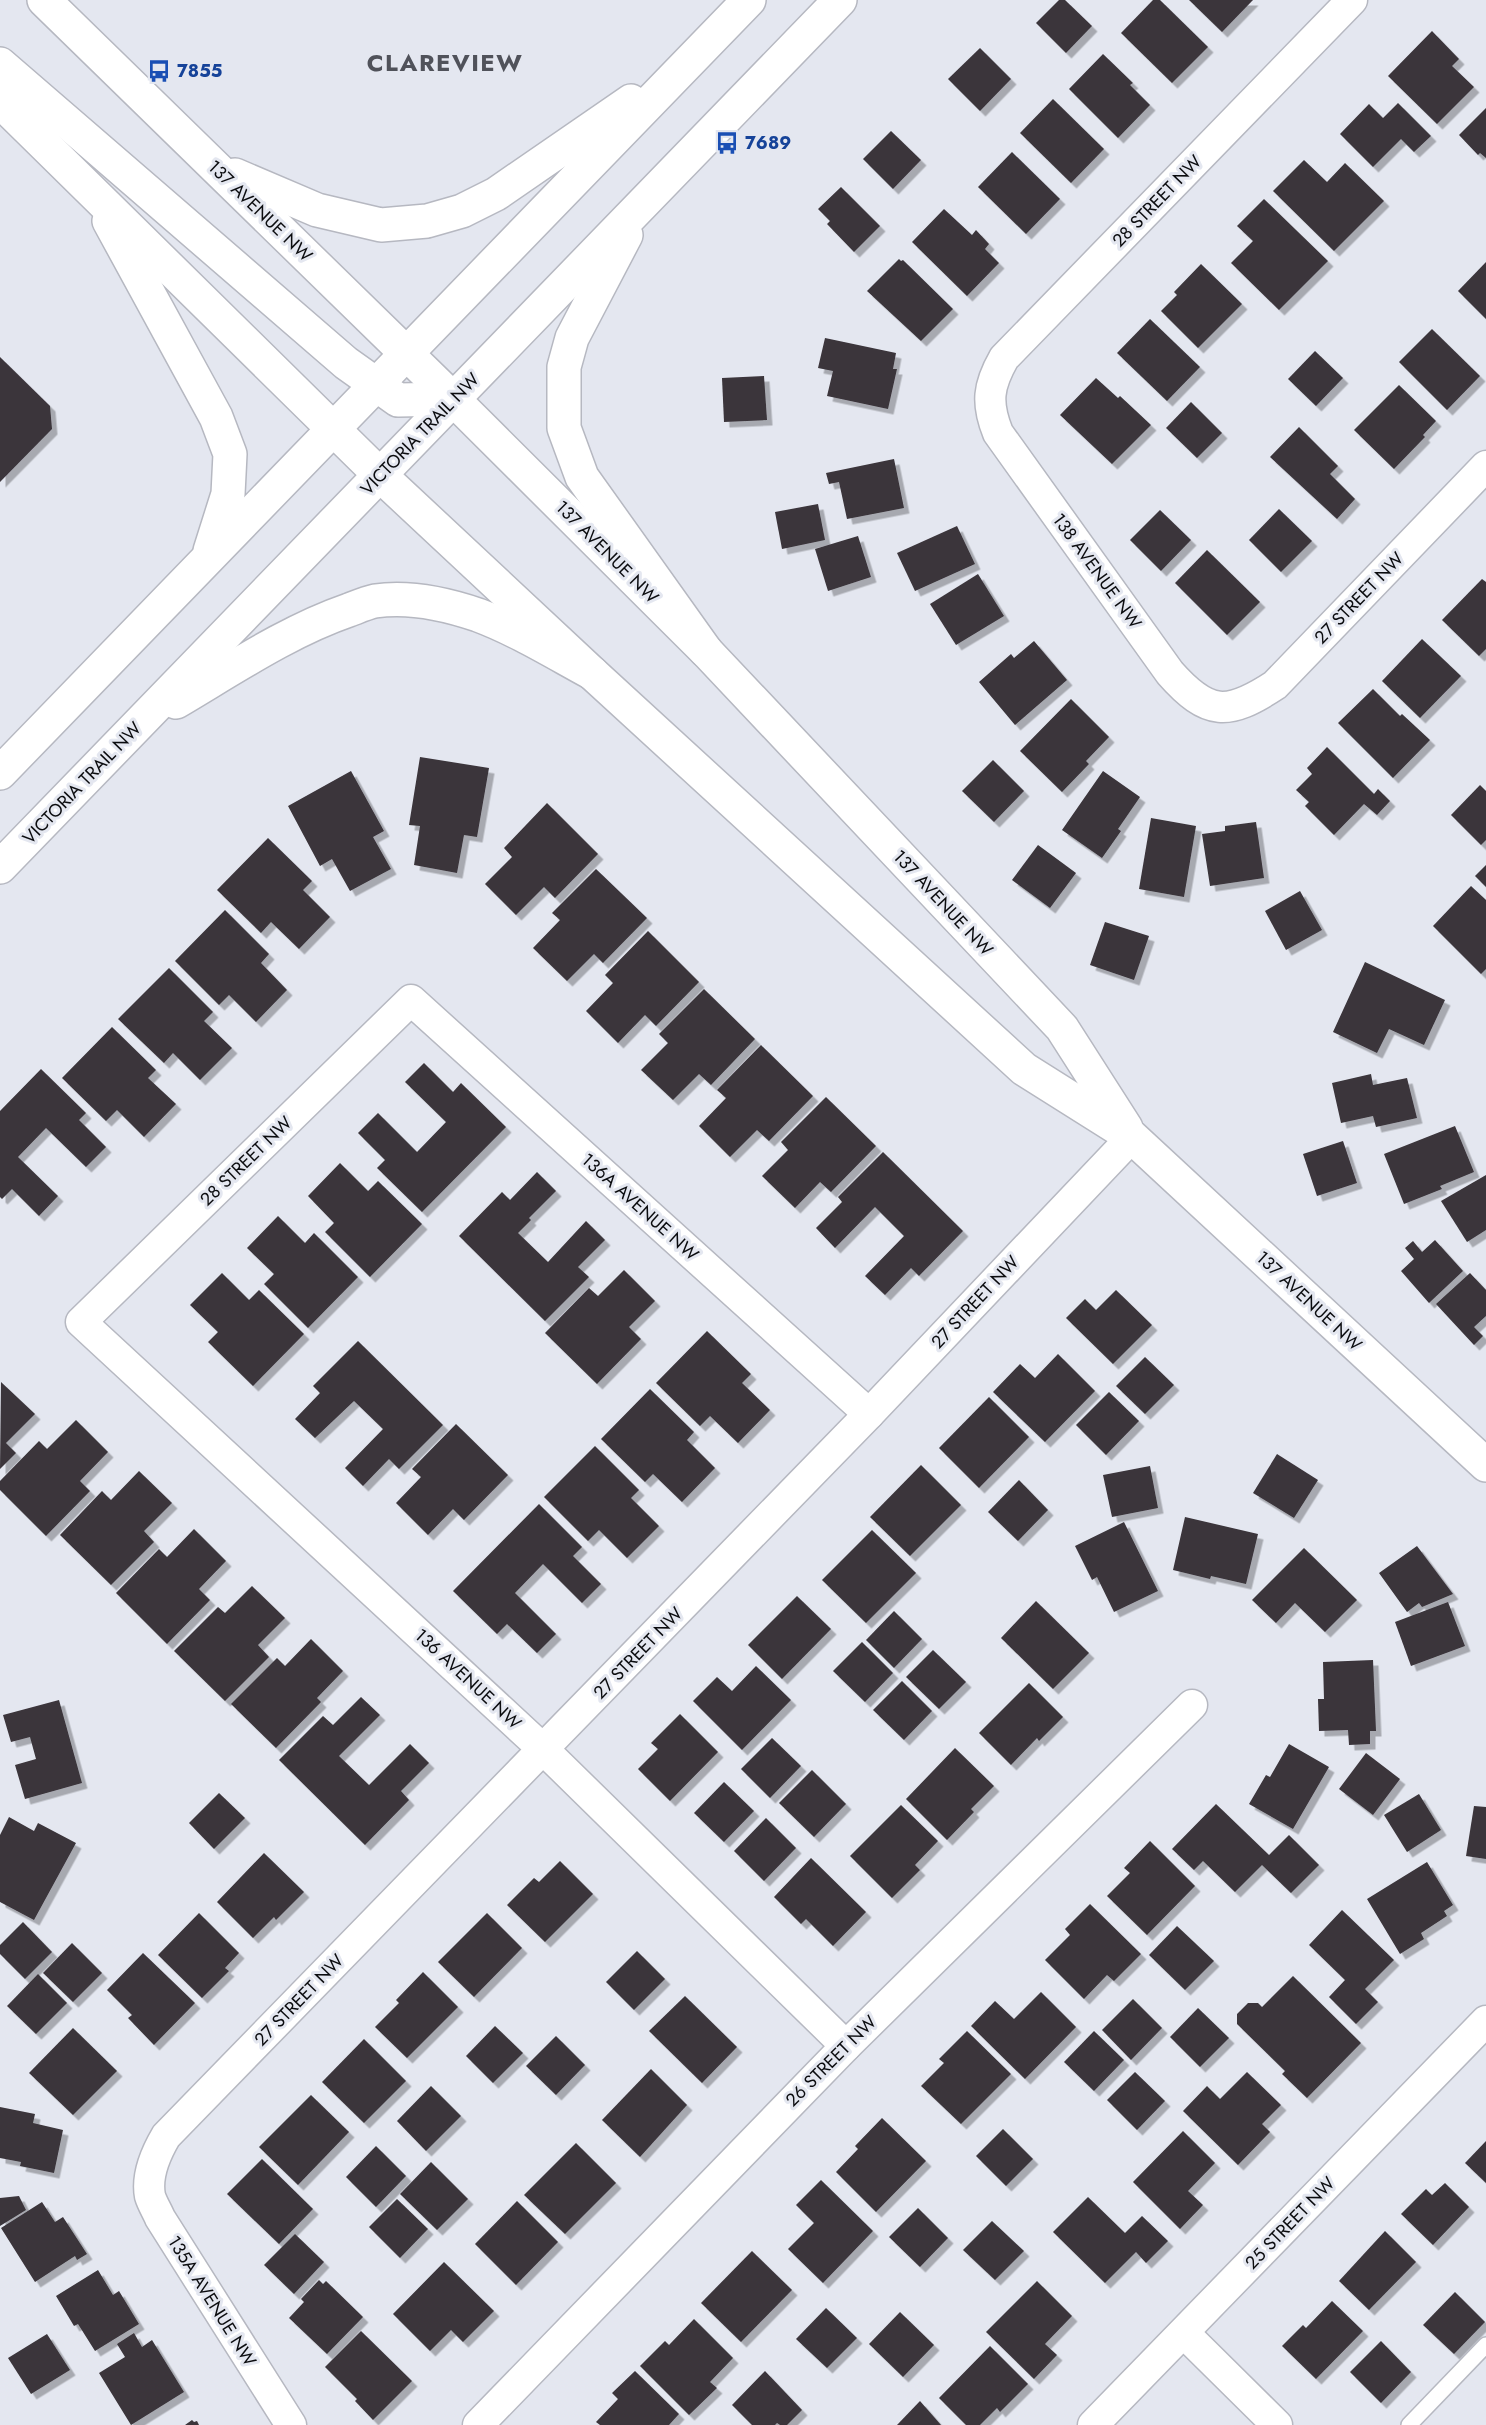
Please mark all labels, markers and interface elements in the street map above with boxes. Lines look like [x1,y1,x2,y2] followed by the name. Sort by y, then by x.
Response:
[367,45,523,80] district label: CLAREVIEW
[146,58,172,84] bus stop icon: 7855
[177,58,222,84] place label: 7855
[714,130,740,156] bus stop icon: 7689
[745,130,791,156] place label: 7689
[1106,149,1208,253] street label: 28 STREET NW
[202,154,318,268] street label: 137 AVENUE NW
[355,367,486,501] street label: VICTORIA TRAIL NW
[549,494,665,610] street label: 137 AVENUE NW
[1046,508,1148,634] street label: 138 AVENUE NW
[1308,546,1410,650] street label: 27 STREET NW
[17,716,148,850] street label: VICTORIA TRAIL NW
[887,844,999,962] street label: 137 AVENUE NW
[194,1110,298,1212] street label: 28 STREET NW
[576,1147,704,1267] street label: 136A AVENUE NW
[1250,1245,1368,1357] street label: 137 AVENUE NW
[925,1250,1025,1354] street label: 27 STREET NW
[587,1601,689,1705] street label: 27 STREET NW
[409,1622,527,1736] street label: 136 AVENUE NW
[248,1948,350,2052] street label: 27 STREET NW
[779,2009,883,2113] street label: 26 STREET NW
[1239,2171,1341,2275] street label: 25 STREET NW
[161,2231,263,2371] street label: 135A AVENUE NW

